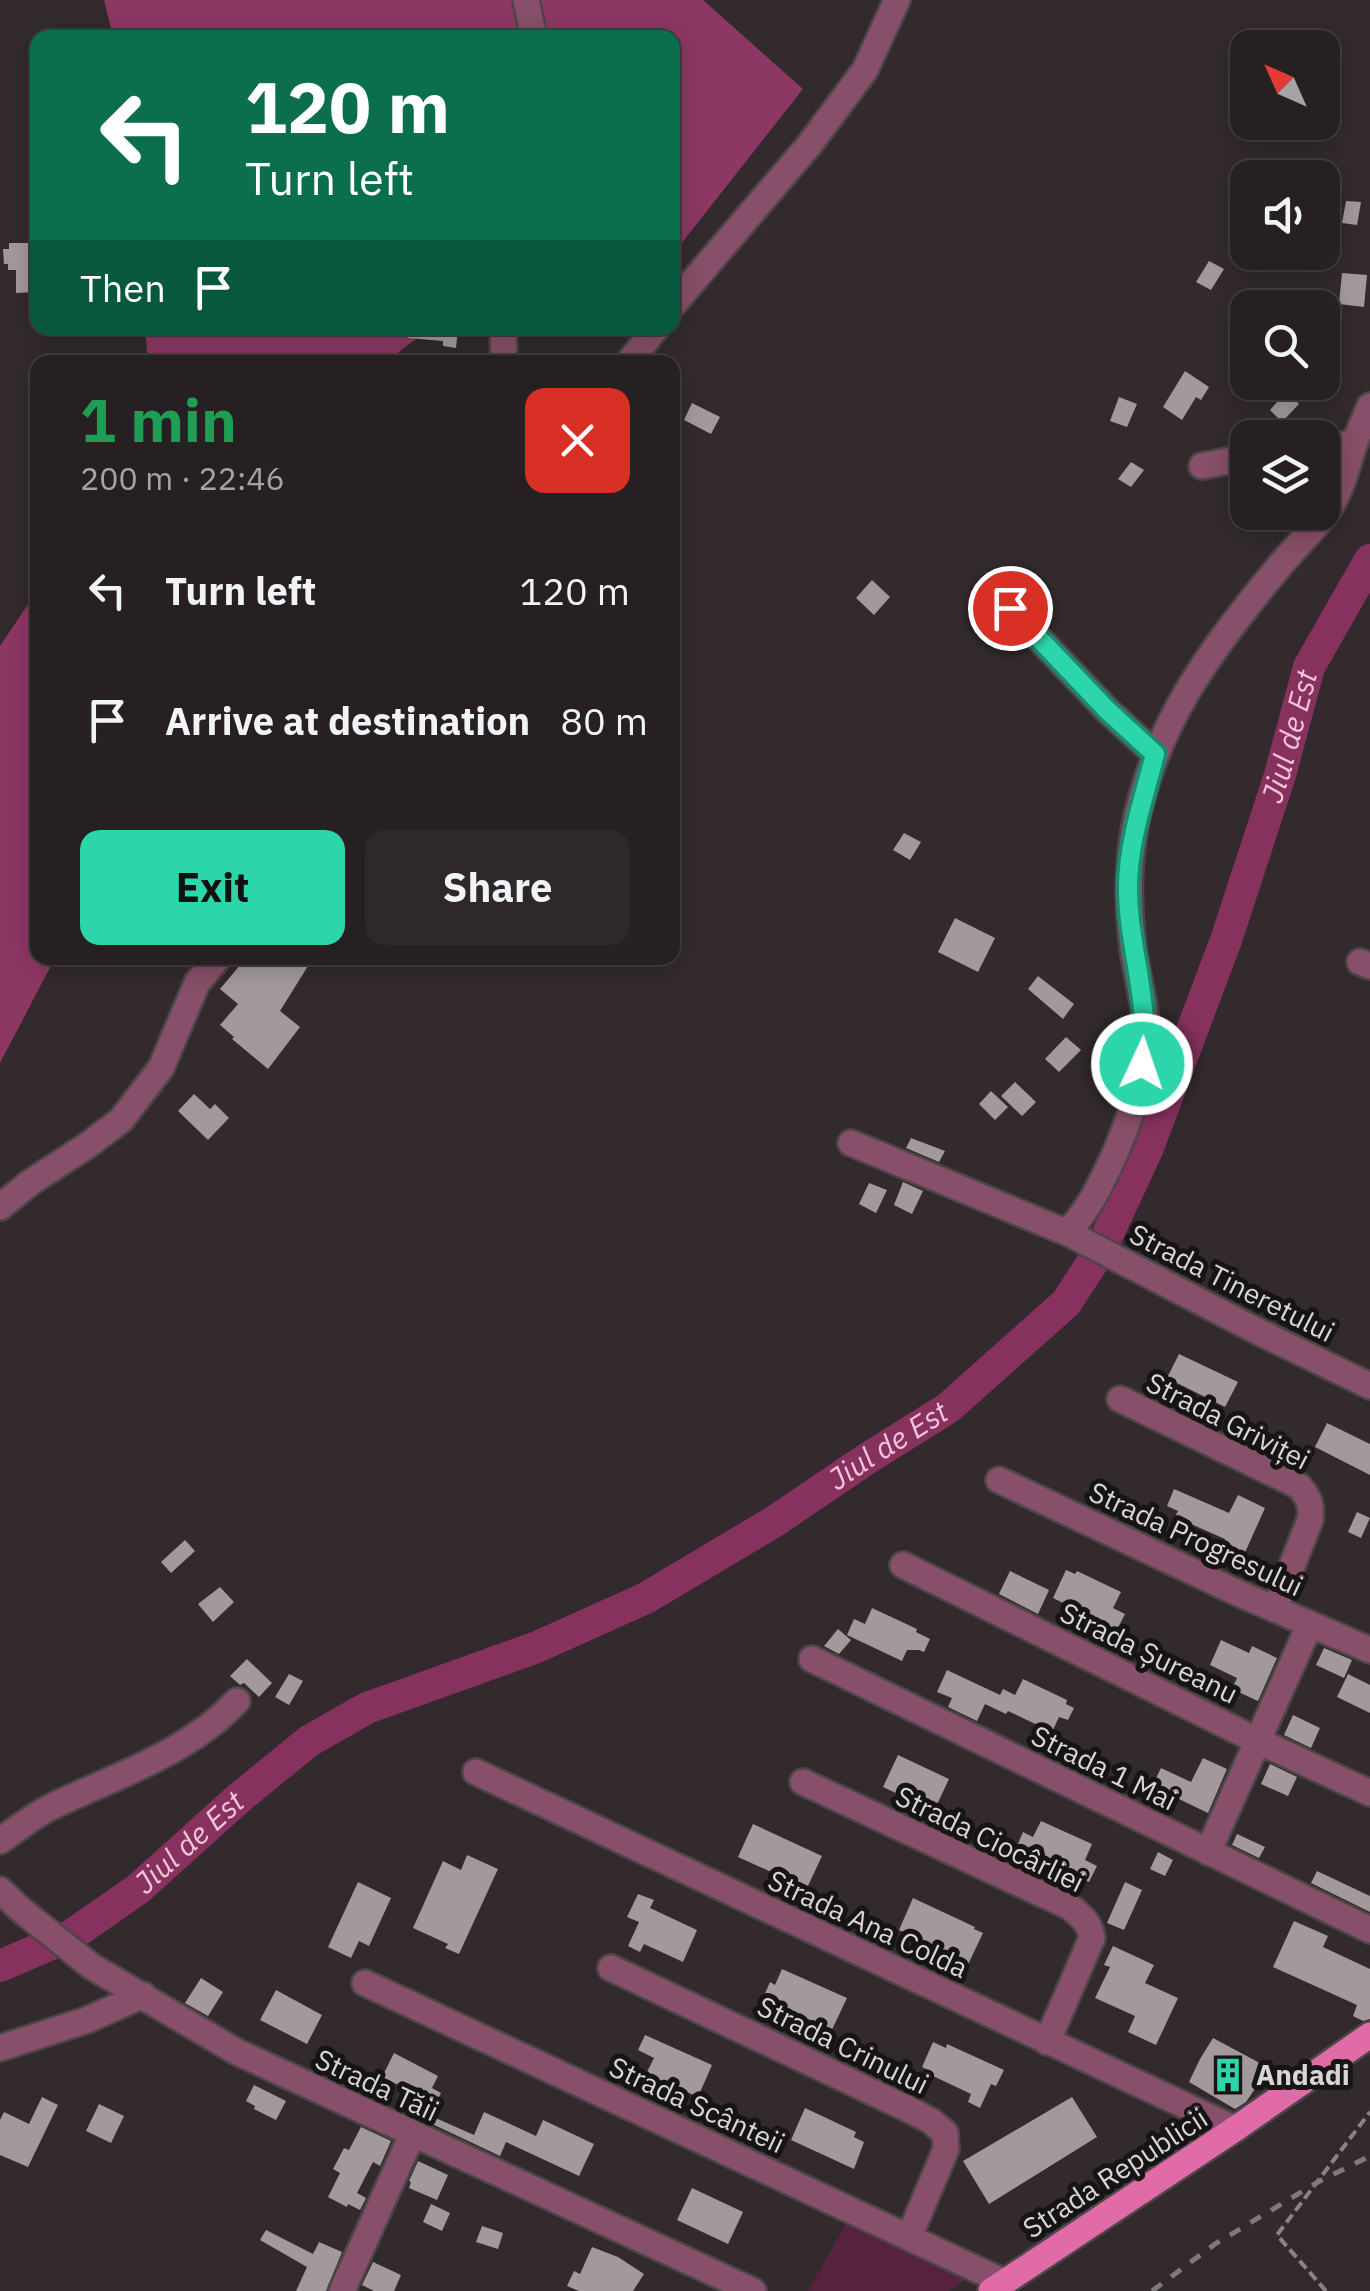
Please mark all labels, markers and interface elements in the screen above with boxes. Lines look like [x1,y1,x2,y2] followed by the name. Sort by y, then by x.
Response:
[1230,30,1340,140] north arrow
[1230,30,1340,530] map controls
[245,61,450,152] text: 120 m
[80,70,210,200] icon: left
[245,149,414,207] text: Turn left
[1230,160,1340,270] button: sound
[186,260,241,315] icon: arrive
[80,263,166,312] text: Then
[1230,290,1340,400] button: search
[80,380,237,459] text: 1 min
[525,388,630,493] button: close
[1230,420,1340,530] button: layers
[80,457,285,499] text: 200 m · 22:46
[80,563,135,618] icon: left
[165,566,316,615] text: Turn left
[519,566,630,615] text: 120 m
[968,566,1053,651] pin
[983,581,1038,636] icon: arrive
[1251,665,1326,807] water label: Jiul de Est
[80,693,135,748] icon: arrive
[165,696,530,745] text: Arrive at destination
[560,696,648,745] text: 80 m
[80,830,345,945] button: Exit
[365,830,630,945] button: Share
[1090,1012,1194,1116] position arrow
[1124,1215,1341,1350] street label: Strada Tineretului
[1140,1364,1316,1478] street label: Strada Griviței
[820,1391,956,1498] water label: Jiul de Est
[1083,1473,1309,1604] street label: Strada Progresului
[1054,1594,1244,1712] street label: Strada Șureanu
[1026,1716,1183,1819] street label: Strada 1 Mai
[890,1777,1091,1900] street label: Strada Ciocârliei
[125,1781,253,1901] water label: Jiul de Est
[762,1861,974,1986] street label: Strada Ana Colda
[752,1987,935,2102] street label: Strada Crinului
[310,2040,445,2129] street label: Strada Tăii
[604,2048,791,2161] street label: Strada Scânteii
[1209,2056,1247,2094] building icon: Andadi
[1256,2056,1350,2093] place label: Andadi
[1015,2099,1214,2246] street label: Strada Republicii

